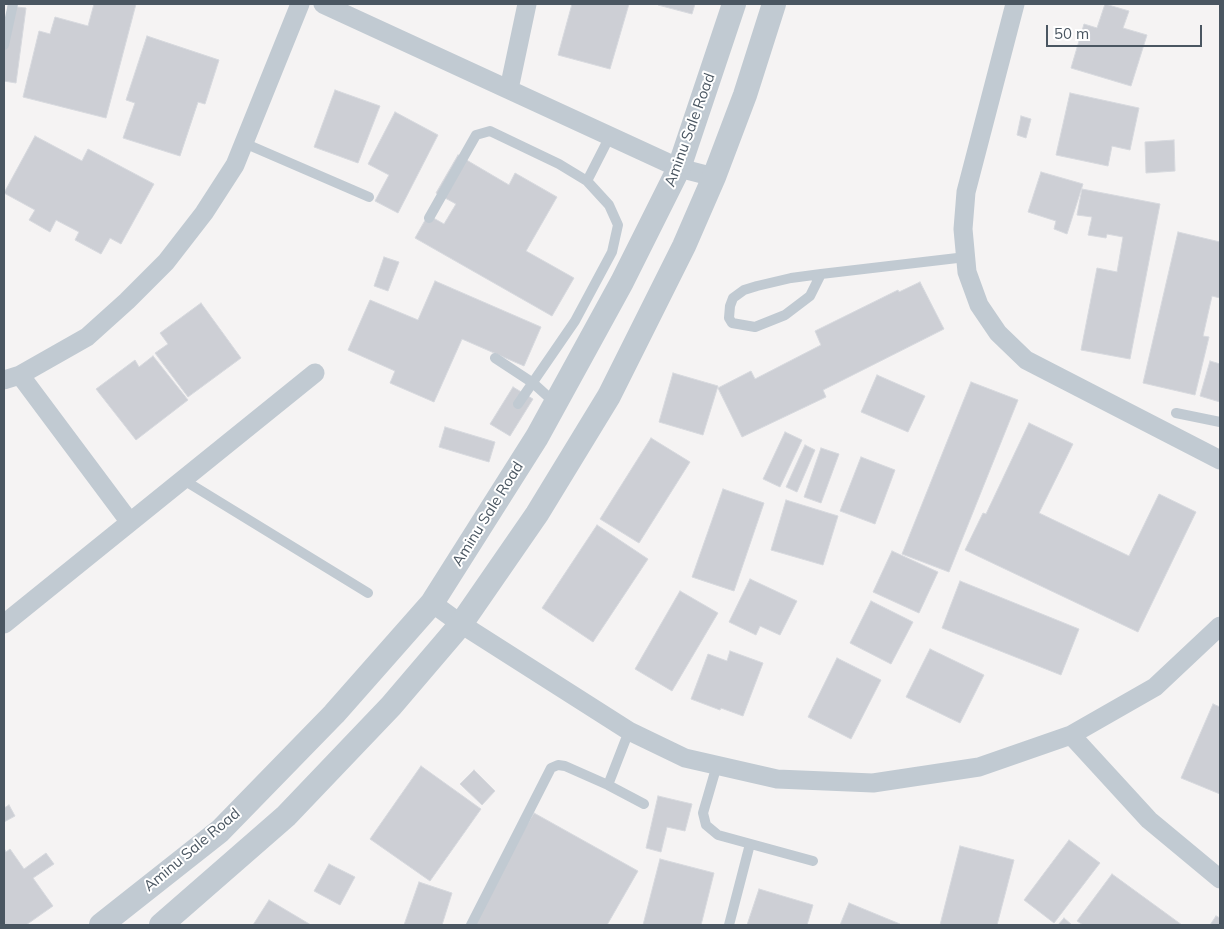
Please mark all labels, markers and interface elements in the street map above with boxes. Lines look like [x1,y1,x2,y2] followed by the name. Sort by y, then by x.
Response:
[1049,15,1205,47] scale bar
[1054,24,1089,43] text: 50 m
[661,71,719,189] street label: Aminu Sale Road
[449,458,527,570] street label: Aminu Sale Road
[140,805,244,895] street label: Aminu Sale Road

